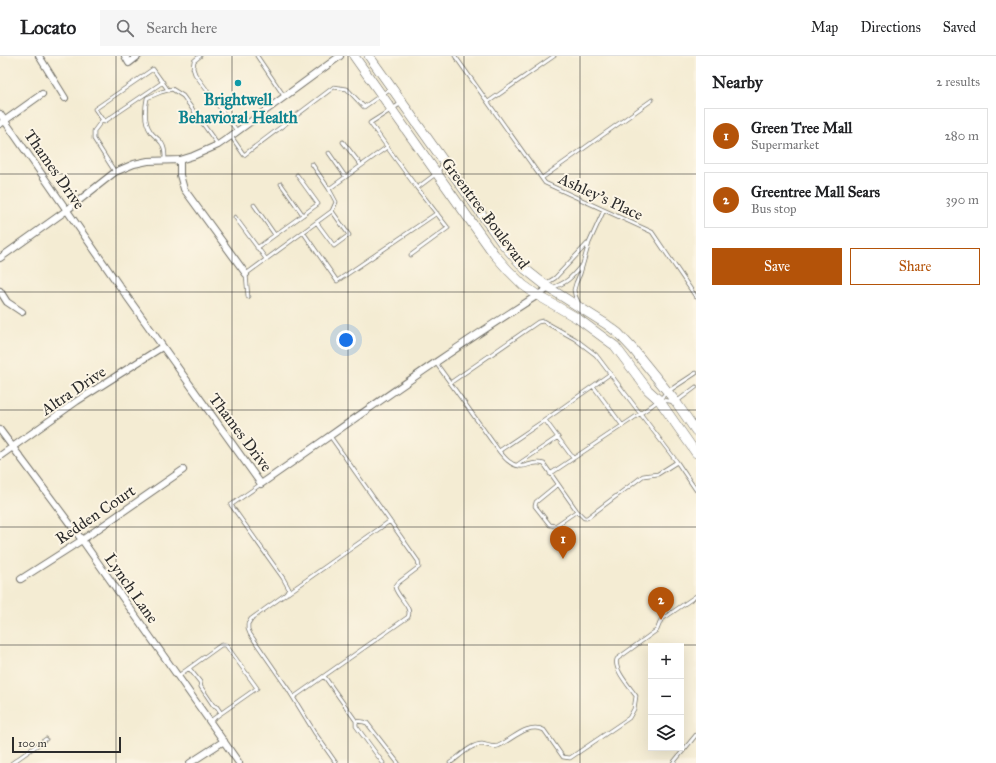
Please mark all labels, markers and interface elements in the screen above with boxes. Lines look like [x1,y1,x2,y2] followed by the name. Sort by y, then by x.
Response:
[100,10,380,46] search box
[20,16,76,39] text: Locato
[114,17,136,39] icon: search
[146,19,217,37] text: Search here
[811,19,838,36] text: Map
[860,19,921,36] text: Directions
[943,19,976,36] text: Saved
[712,72,763,93] text: Nearby
[936,74,980,90] text: 2 results
[233,78,243,88] marker: Brightwell Behavioral Health
[178,90,298,127] place label: Brightwell Behavioral Health
[751,119,852,137] text: Green Tree Mall
[20,126,89,213] street label: Thames Drive
[723,128,729,144] text: 1
[944,128,979,144] text: 280 m
[751,137,819,153] text: Supermarket
[438,154,534,273] street label: Greentree Boulevard
[555,168,646,224] street label: Ashley's Place
[751,183,880,201] text: Greentree Mall Sears
[723,192,729,208] text: 2
[946,192,979,208] text: 390 m
[751,201,797,217] text: Bus stop
[712,248,842,285] button: Save
[850,248,980,285] button: Share
[336,330,356,350] your location
[37,362,109,420] street label: Altra Drive
[205,389,276,475] street label: Thames Drive
[52,481,139,548] street label: Redden Court
[550,526,576,559] pin: 1
[101,550,163,627] street label: Lynch Lane
[648,587,674,620] pin: 2
[648,643,684,751] map controls
[648,643,684,679] button: +
[648,679,684,715] button: −
[648,715,684,751] button: layers
[12,735,121,754] scale bar
[18,737,47,750] text: 100 m

